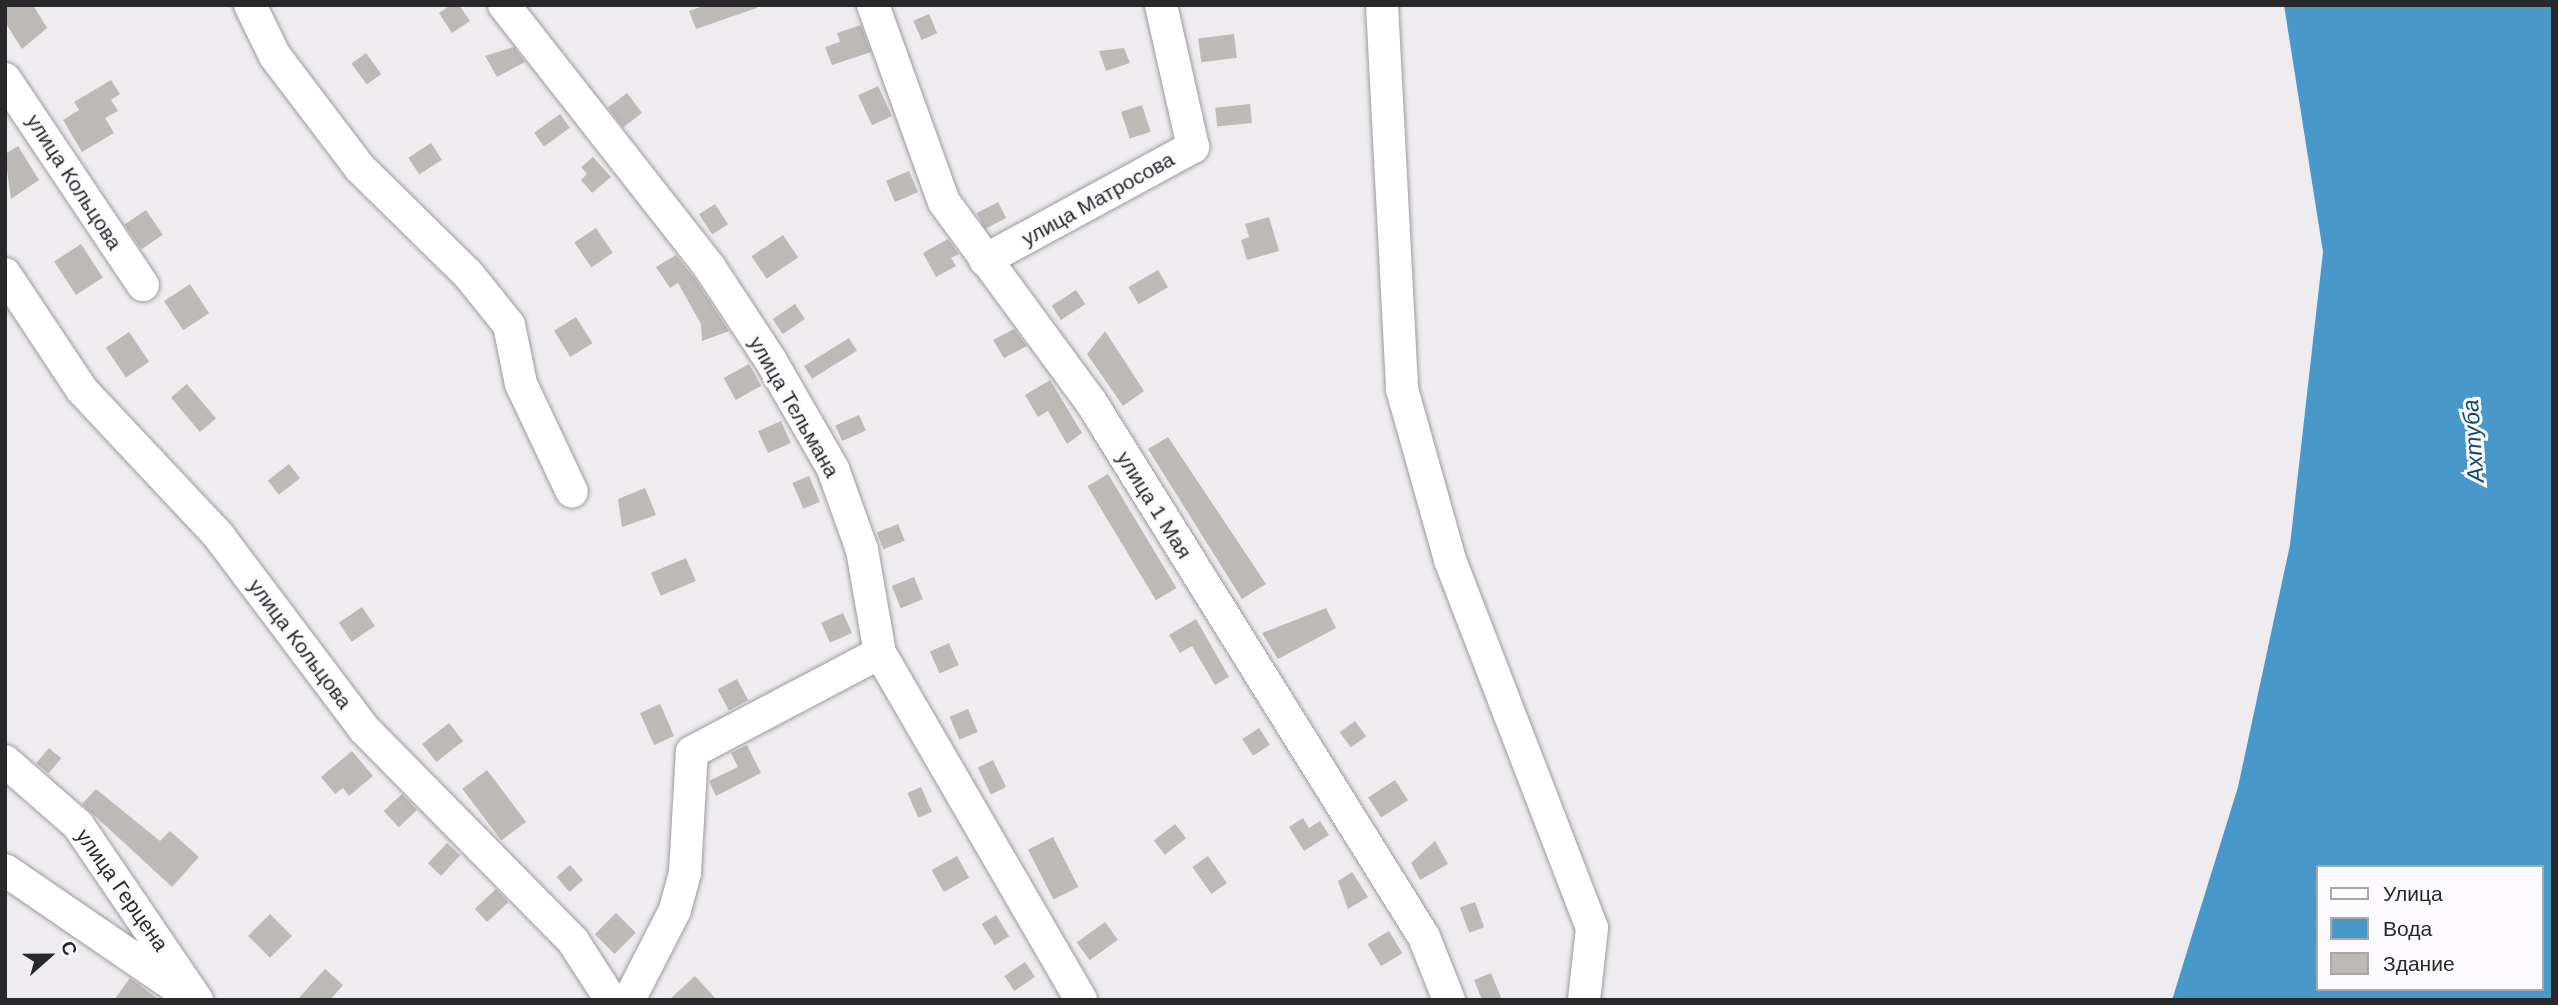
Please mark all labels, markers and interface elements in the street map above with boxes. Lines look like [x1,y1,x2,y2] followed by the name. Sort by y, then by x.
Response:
[21,110,127,254] street label: улица Кольцoва
[1017,147,1179,251] street label: улица Матросова
[743,332,845,482] street label: улица Тельмана
[2456,399,2490,483] water label: Ахтуба
[1111,447,1197,563] street label: улица 1 Мая
[243,574,357,714] street label: улица Кольцова
[70,824,174,956] street label: улица Герцена
[2316,865,2544,991] legend
[2383,882,2443,905] text: Улица
[2383,917,2432,940] text: Вода
[14,921,84,991] north arrow
[57,938,81,958] text: С
[2383,952,2455,975] text: Здание

